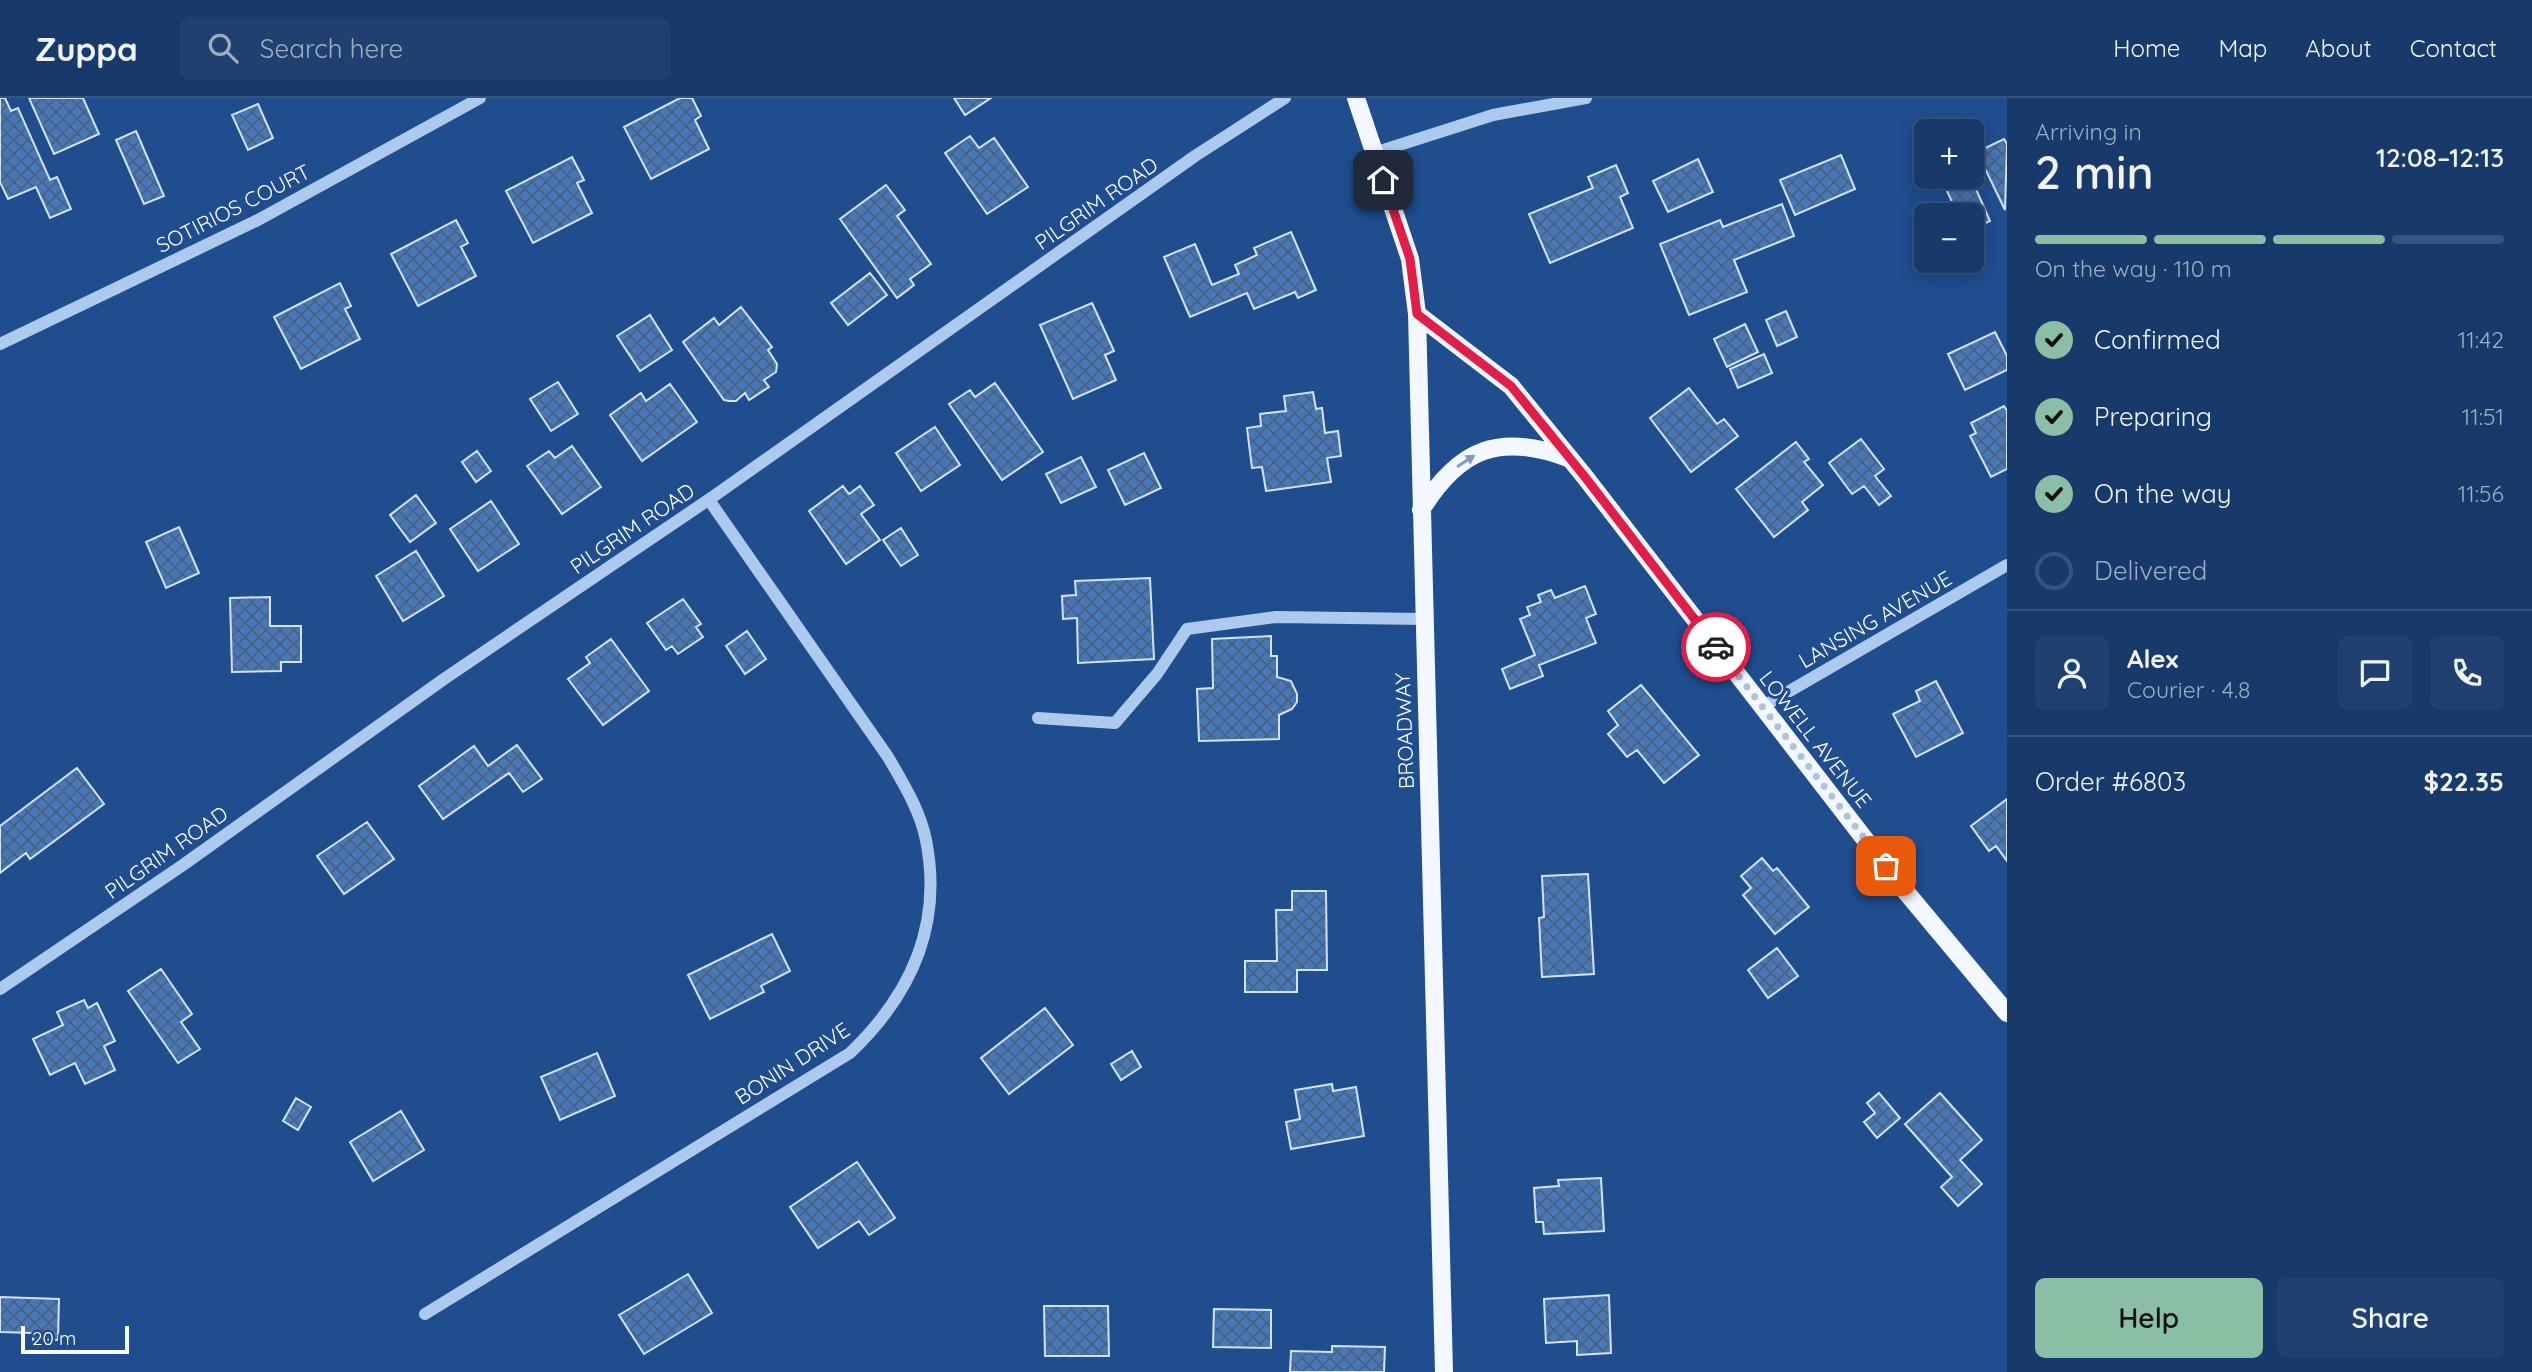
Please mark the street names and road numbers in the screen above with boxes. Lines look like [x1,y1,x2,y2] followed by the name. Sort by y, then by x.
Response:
[1029,151,1163,255] street label: PILGRIM ROAD
[152,158,314,258] street label: SOTIRIOS COURT
[565,477,699,579] street label: PILGRIM ROAD
[1794,565,1956,673] street label: LANSING AVENUE
[1754,665,1878,813] street label: LOWELL AVENUE
[1389,672,1419,790] street label: BROADWAY
[99,800,233,904] street label: PILGRIM ROAD
[730,1016,854,1110] street label: BONIN DRIVE

